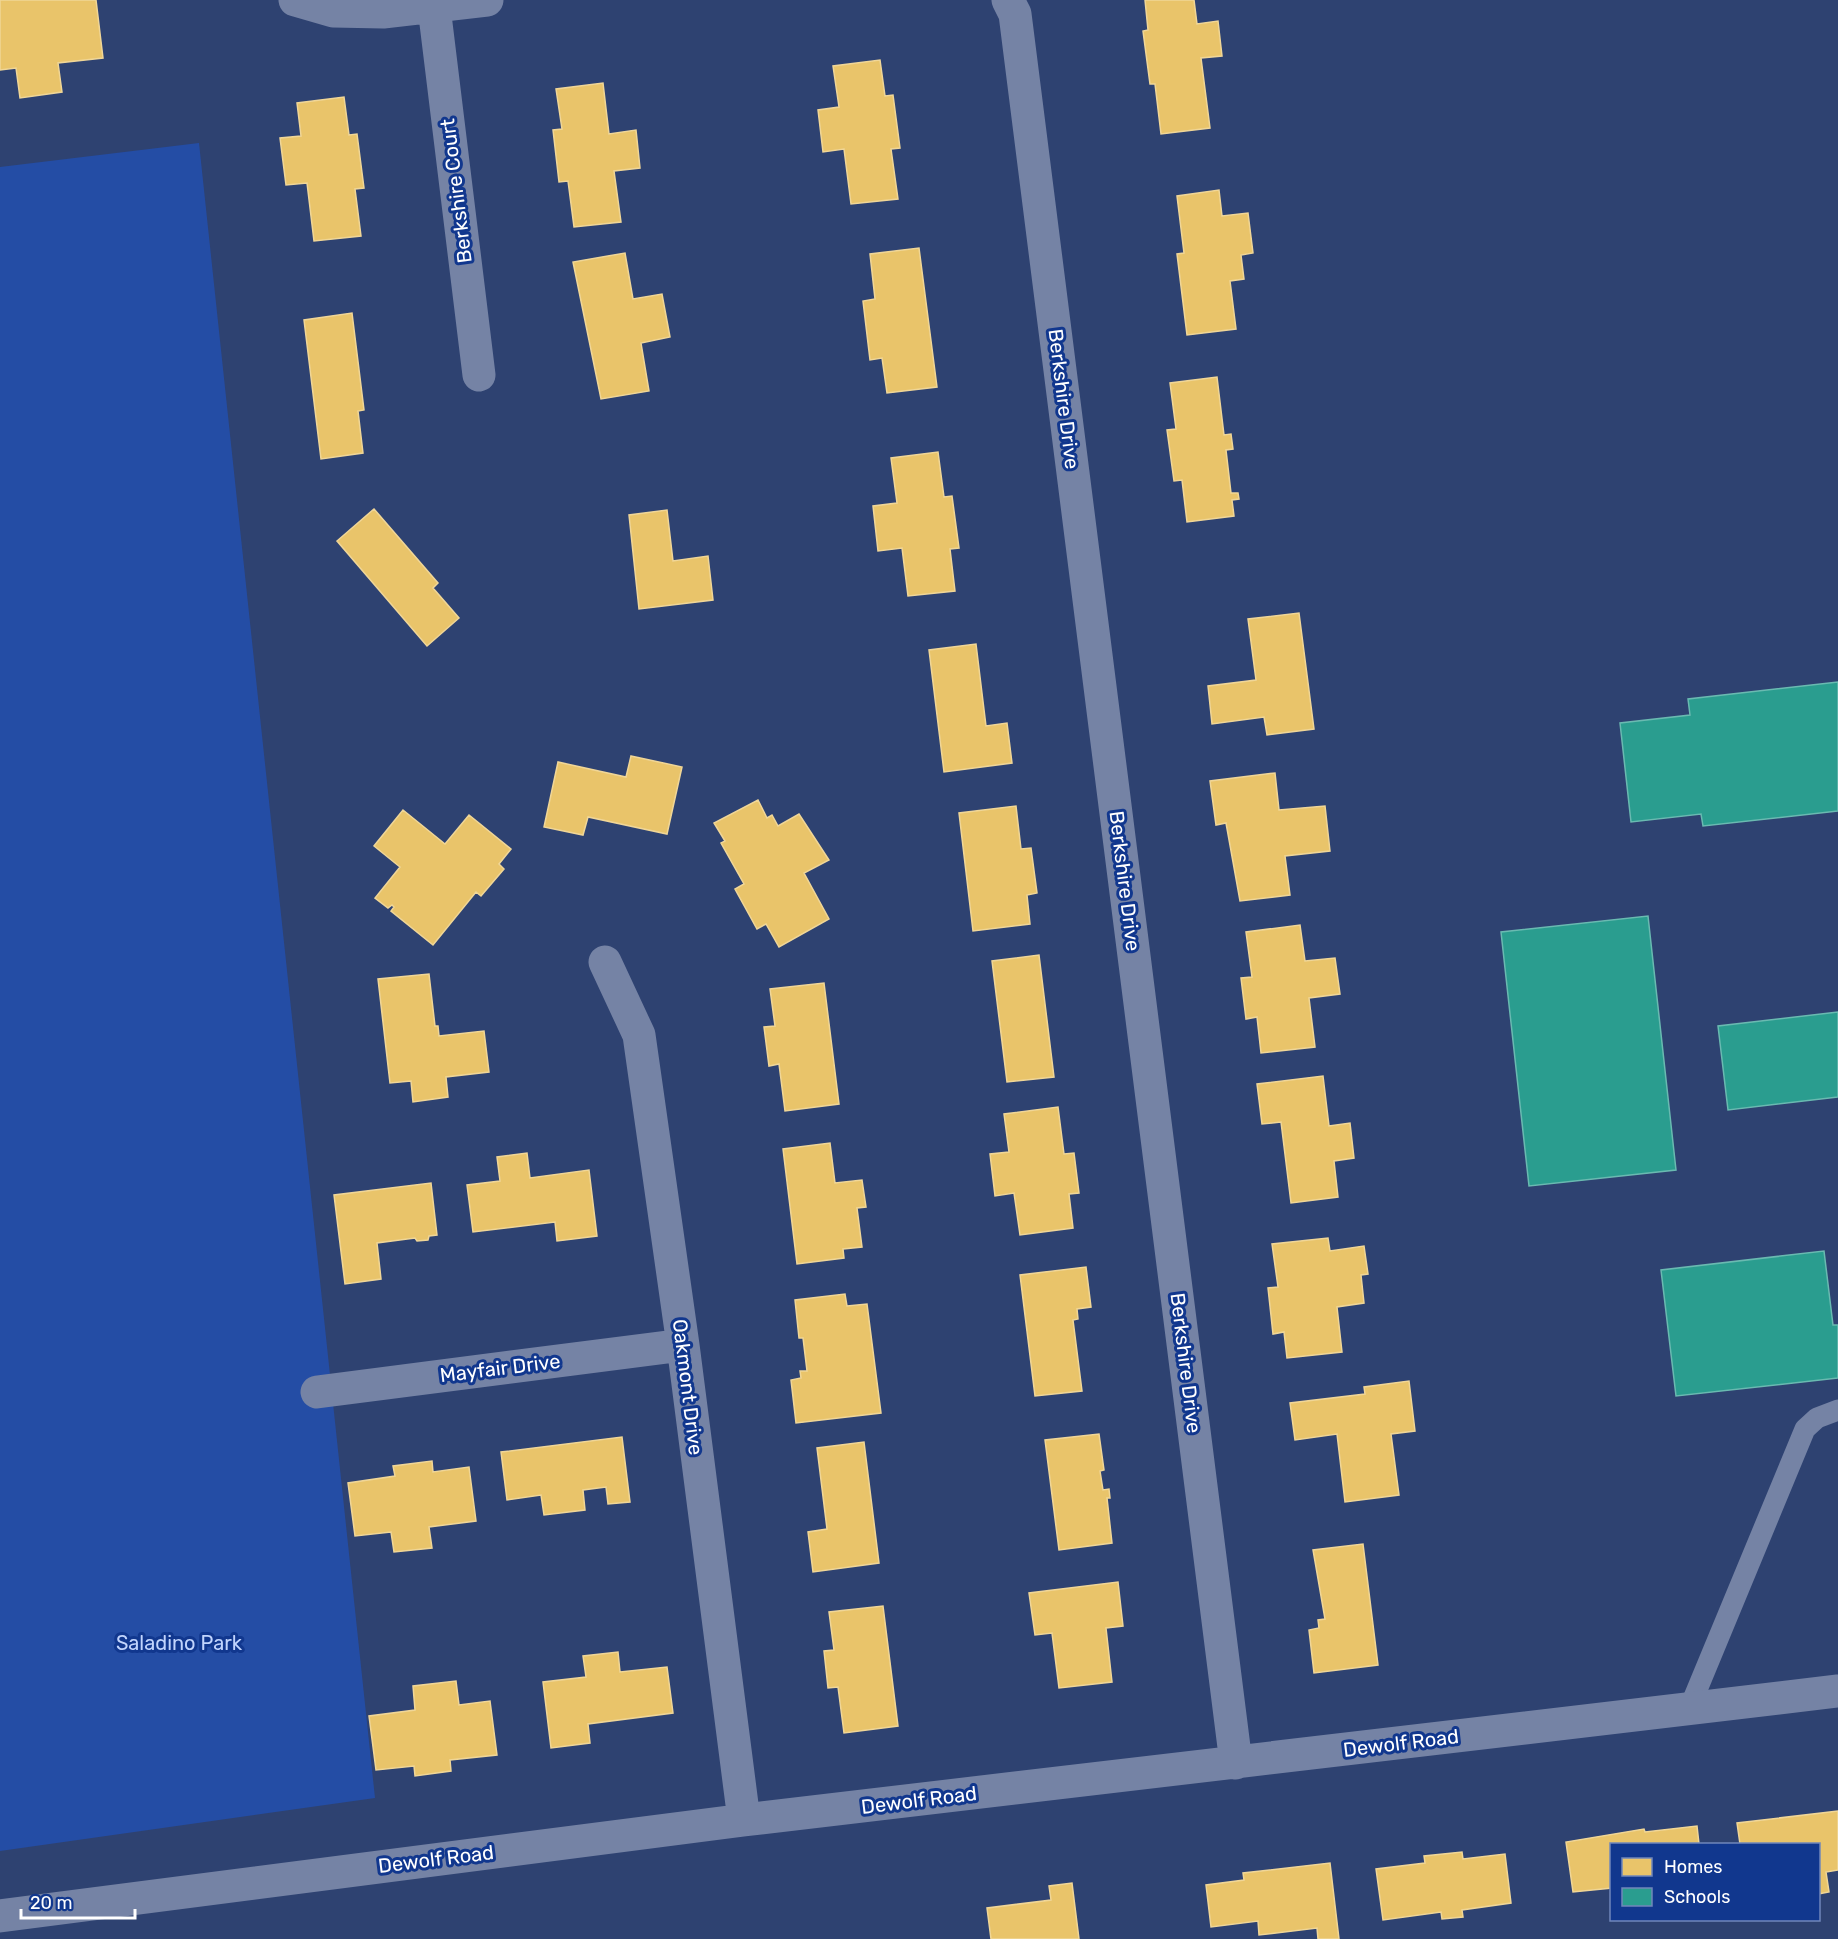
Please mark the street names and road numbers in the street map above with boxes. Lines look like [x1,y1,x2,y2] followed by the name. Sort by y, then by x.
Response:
[435,117,477,265] street label: Berkshire Court
[1043,327,1085,471] street label: Berkshire Drive
[1104,809,1146,953] street label: Berkshire Drive
[1165,1291,1207,1435] street label: Berkshire Drive
[668,1318,708,1456] street label: Oakmont Drive
[438,1349,562,1387] street label: Mayfair Drive
[1342,1724,1460,1762] street label: Dewolf Road
[860,1781,978,1819] street label: Dewolf Road
[377,1840,495,1878] street label: Dewolf Road

